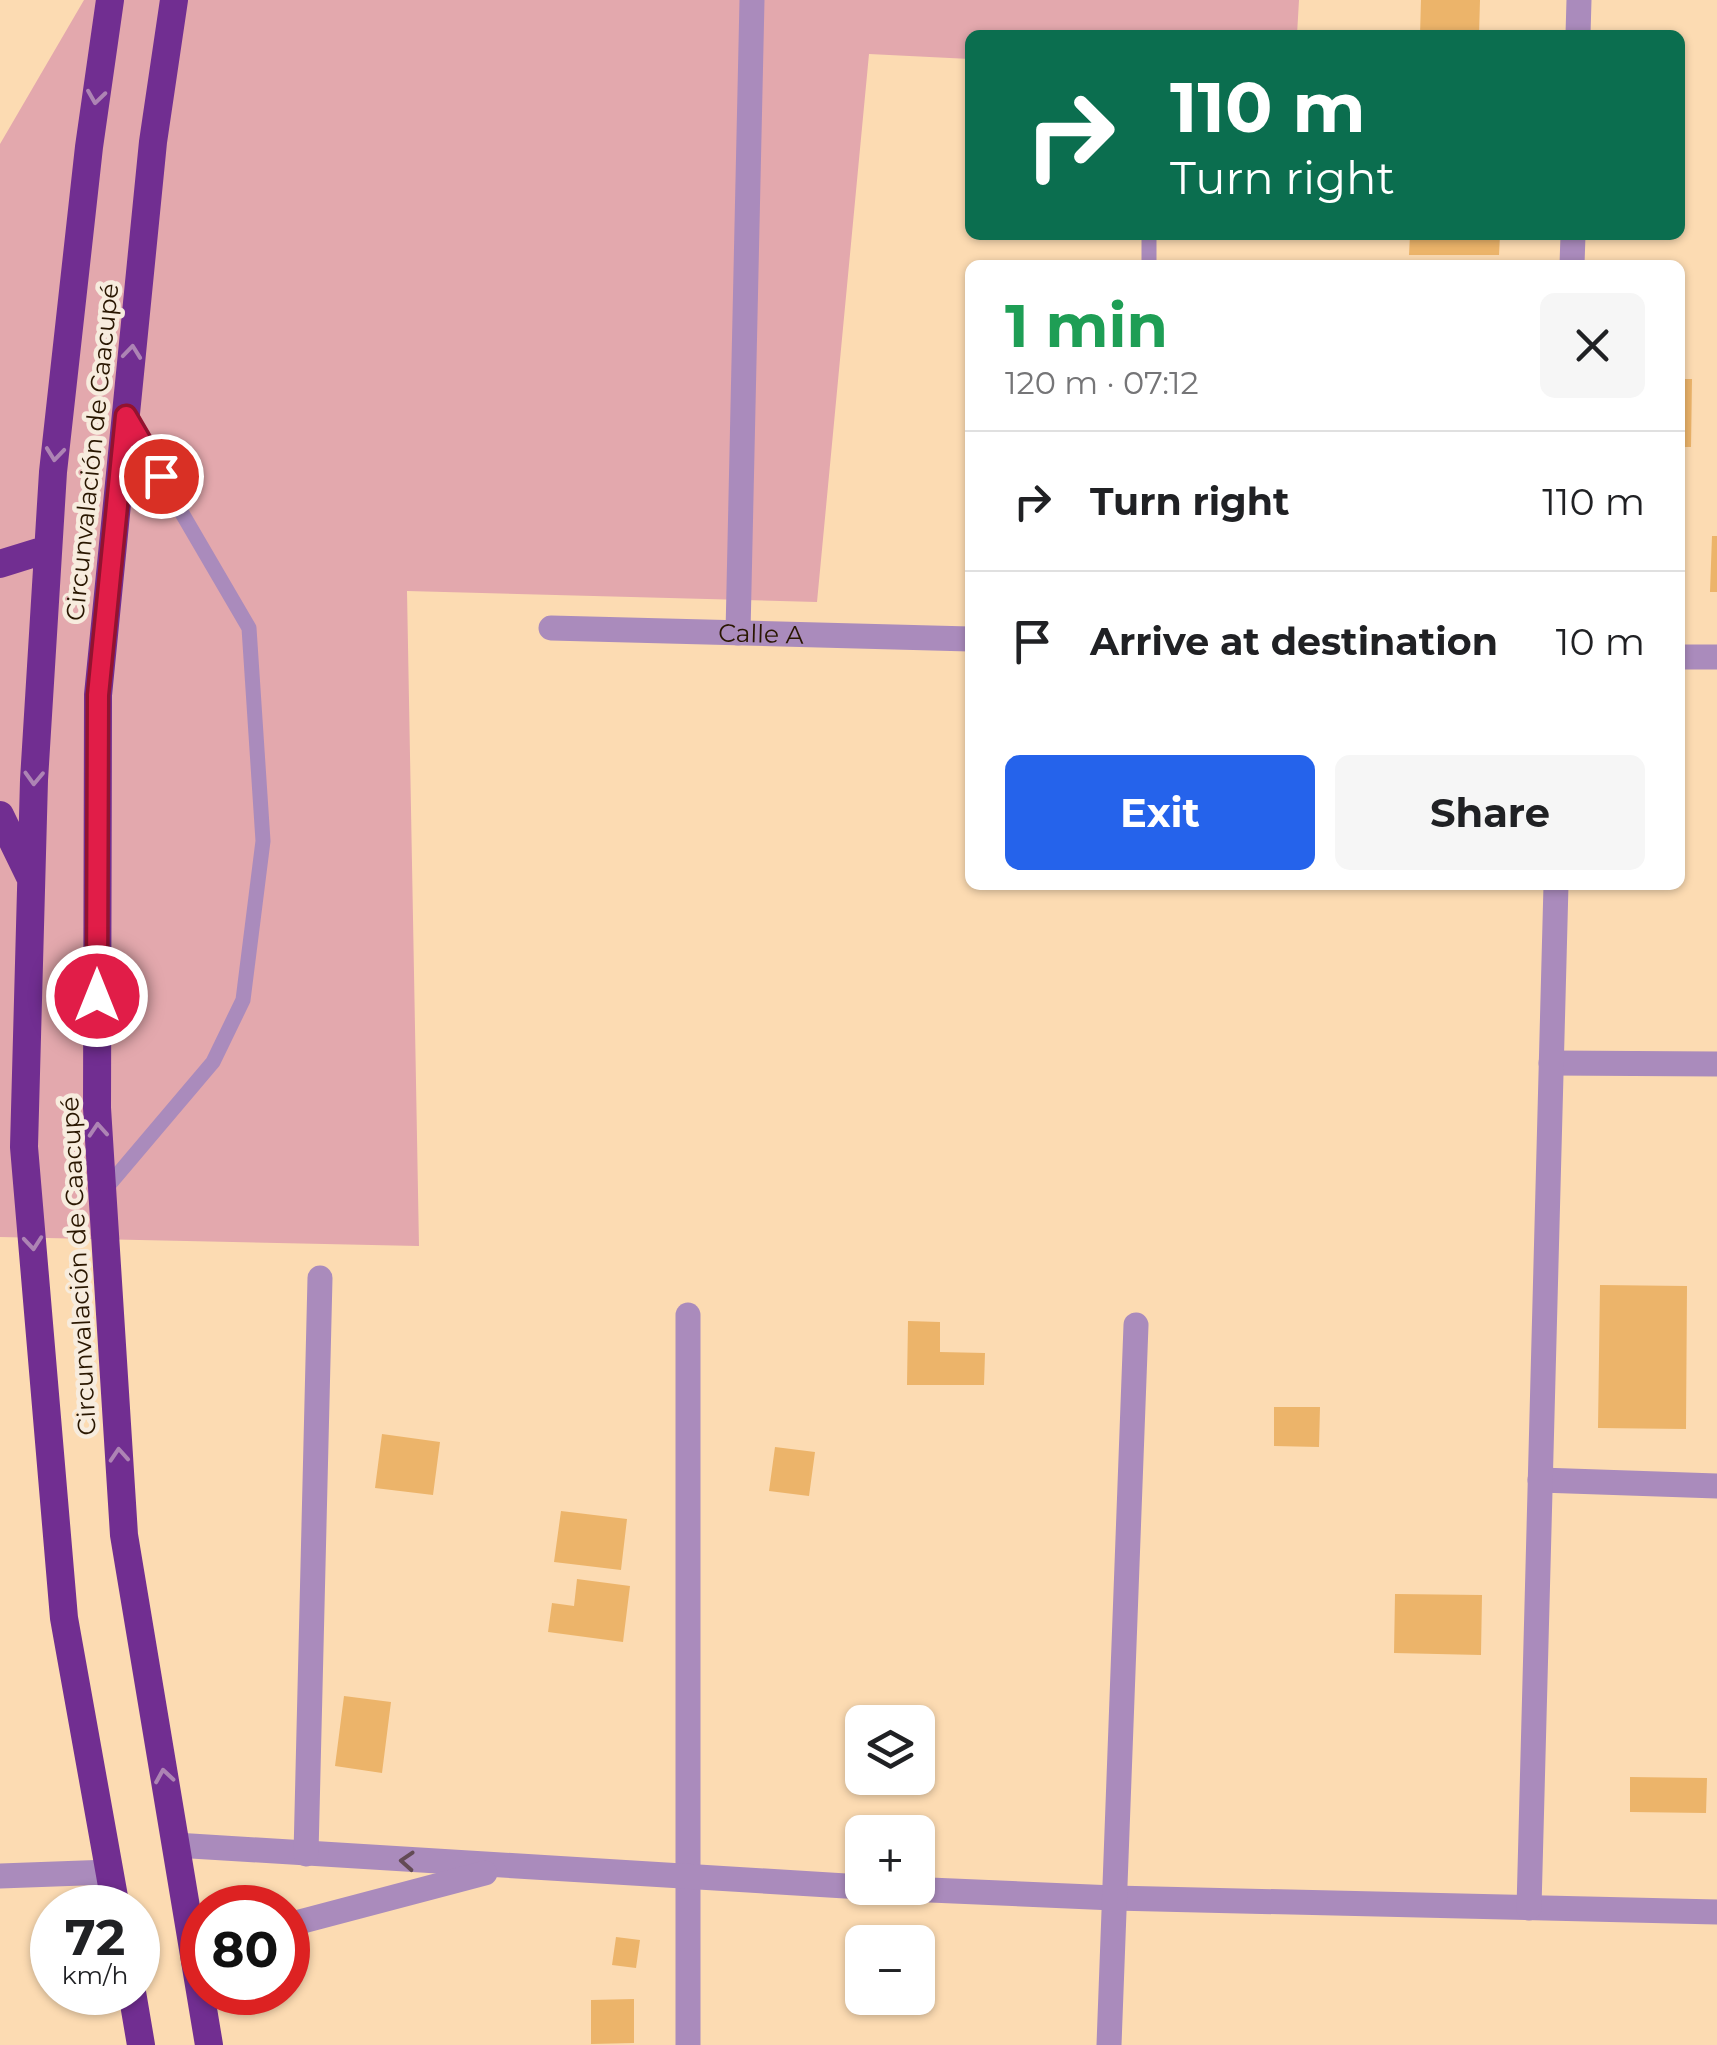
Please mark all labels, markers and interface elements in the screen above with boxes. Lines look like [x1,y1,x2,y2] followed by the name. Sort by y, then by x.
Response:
[1170,64,1366,150] text: 110 m
[1005,70,1135,200] icon: right
[87,88,108,105] one-way arrow
[1170,150,1395,205] text: Turn right
[59,282,125,622] street label: Circunvalación de Caacupé
[1005,289,1168,362] text: 1 min
[1540,293,1645,398] button: close
[121,344,142,360] one-way arrow
[1005,363,1199,402] text: 120 m · 07:12
[119,434,204,519] pin
[44,447,66,463] one-way arrow
[134,449,189,504] icon: arrive
[1005,474,1060,529] icon: right
[1090,478,1289,525] text: Turn right
[1542,478,1645,525] text: 110 m
[1005,614,1060,669] icon: arrive
[718,617,804,650] street label: Calle A
[1090,618,1498,665] text: Arrive at destination
[1556,618,1645,665] text: 10 m
[1005,755,1315,870] button: Exit
[1335,755,1645,870] button: Share
[24,771,45,787] one-way arrow
[45,944,149,1048] position arrow
[54,1096,102,1436] street label: Circunvalación de Caacupé
[88,1122,110,1138] one-way arrow
[21,1235,43,1251] one-way arrow
[109,1446,130,1462] one-way arrow
[845,1705,935,2015] map controls
[845,1705,935,1795] button: layers
[154,1768,175,1784] one-way arrow
[845,1815,935,1905] button: +
[398,1851,414,1872] one-way arrow
[180,1885,310,2015] speed limit sign: 80
[65,1907,125,1968] text: 72
[845,1925,935,2015] button: −
[62,1960,128,1990] text: km/h

